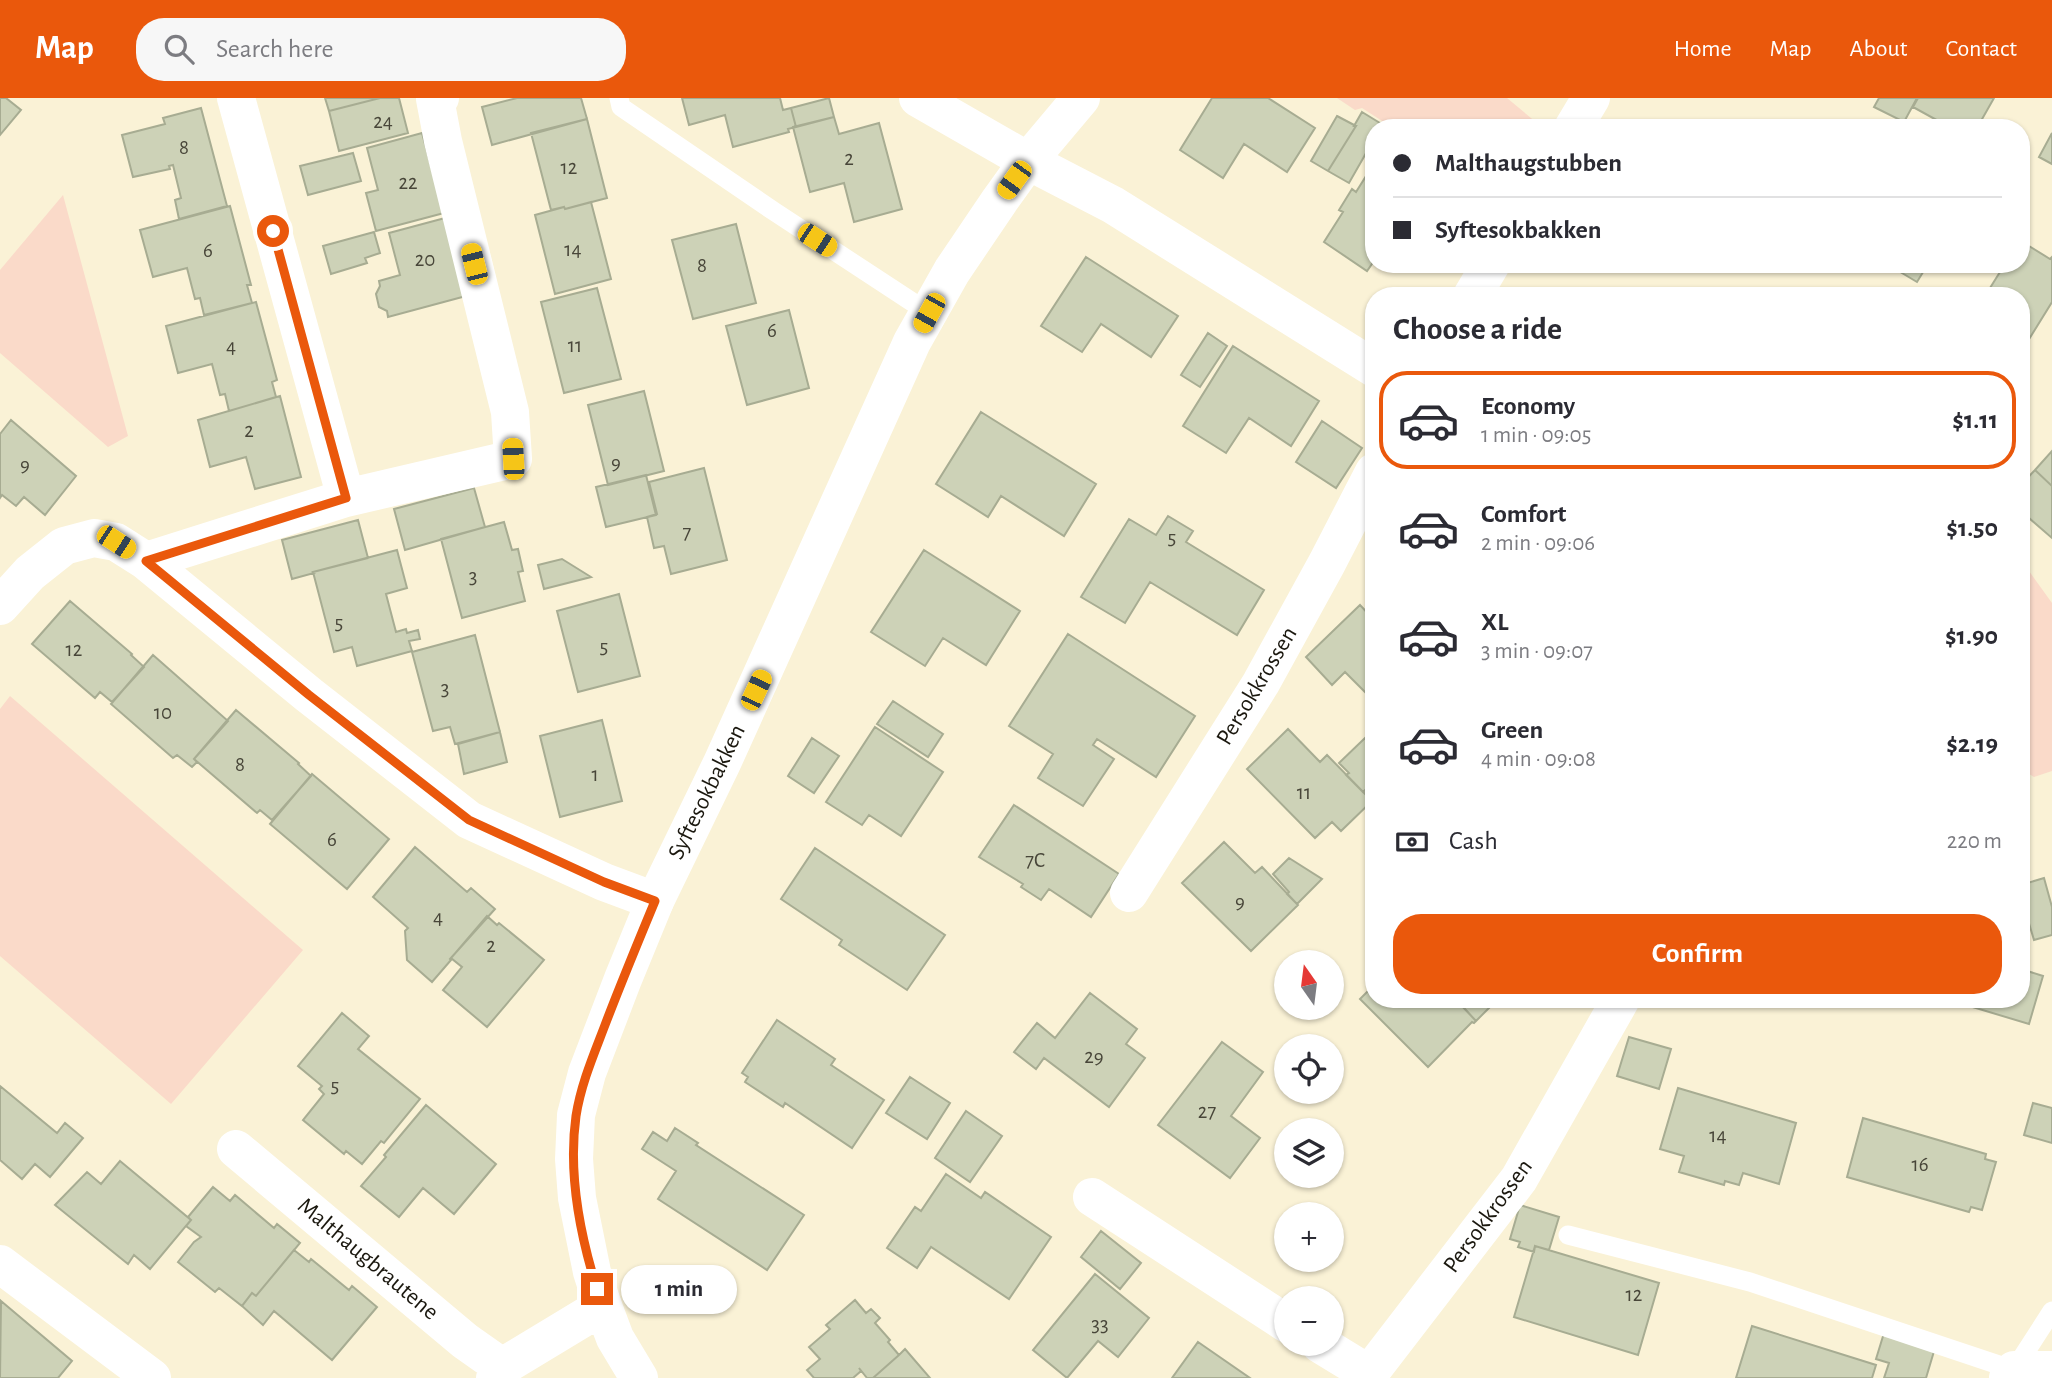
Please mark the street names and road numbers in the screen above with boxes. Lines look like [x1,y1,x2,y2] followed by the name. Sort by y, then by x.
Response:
[1212,623,1302,749] street label: Persokkrossen
[664,721,750,863] street label: Syftesokbakken
[1439,1155,1537,1277] street label: Persokkrossen
[293,1193,443,1325] street label: Malthaugbrautene

